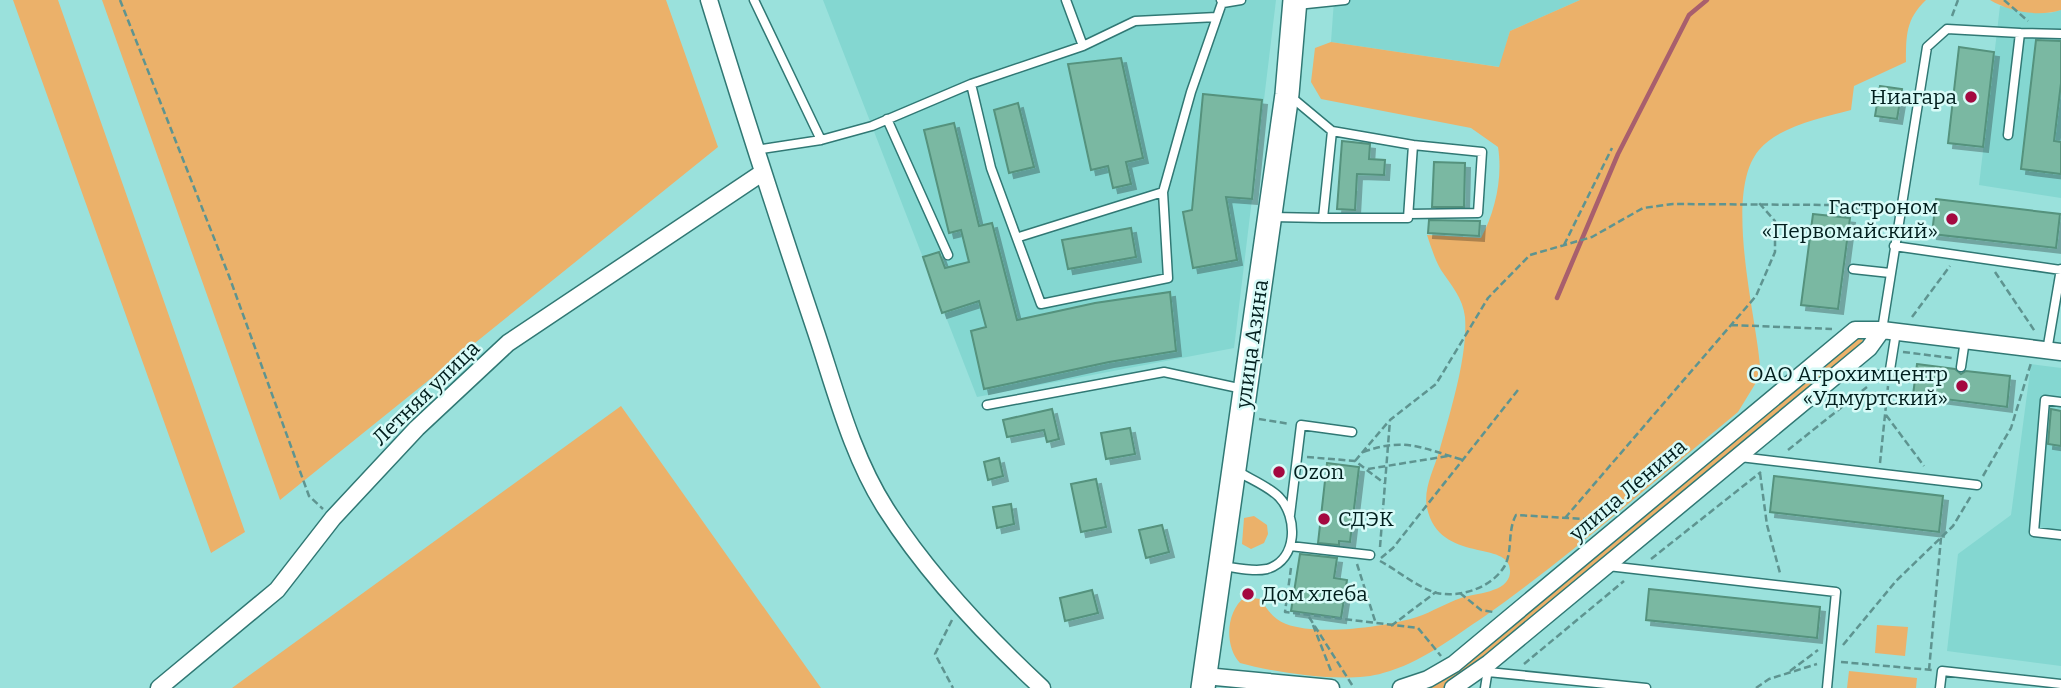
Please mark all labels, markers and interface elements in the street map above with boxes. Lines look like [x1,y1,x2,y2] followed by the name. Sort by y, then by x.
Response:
[1870,84,1957,110] place label: Ниагара
[1963,89,1979,105] marker: Ниагара
[1762,194,1938,244] place label: Гастроном «Первомайский»
[1944,211,1960,227] marker: Гастроном «Первомайский»
[1230,277,1274,411] street label: улица Азина
[367,335,486,451] street label: Летняя улица
[1748,361,1948,411] place label: ОАО Агрохимцентр «Удмуртский»
[1954,378,1970,394] marker: ОАО Агрохимцентр «Удмуртский»
[1563,433,1692,547] street label: улица Ленина
[1293,459,1344,485] place label: Ozon
[1271,464,1287,480] marker: Ozon
[1338,506,1394,532] place label: СДЭК
[1316,511,1332,527] marker: СДЭК
[1262,581,1368,607] place label: Дом хлеба
[1240,586,1256,602] marker: Дом хлеба

